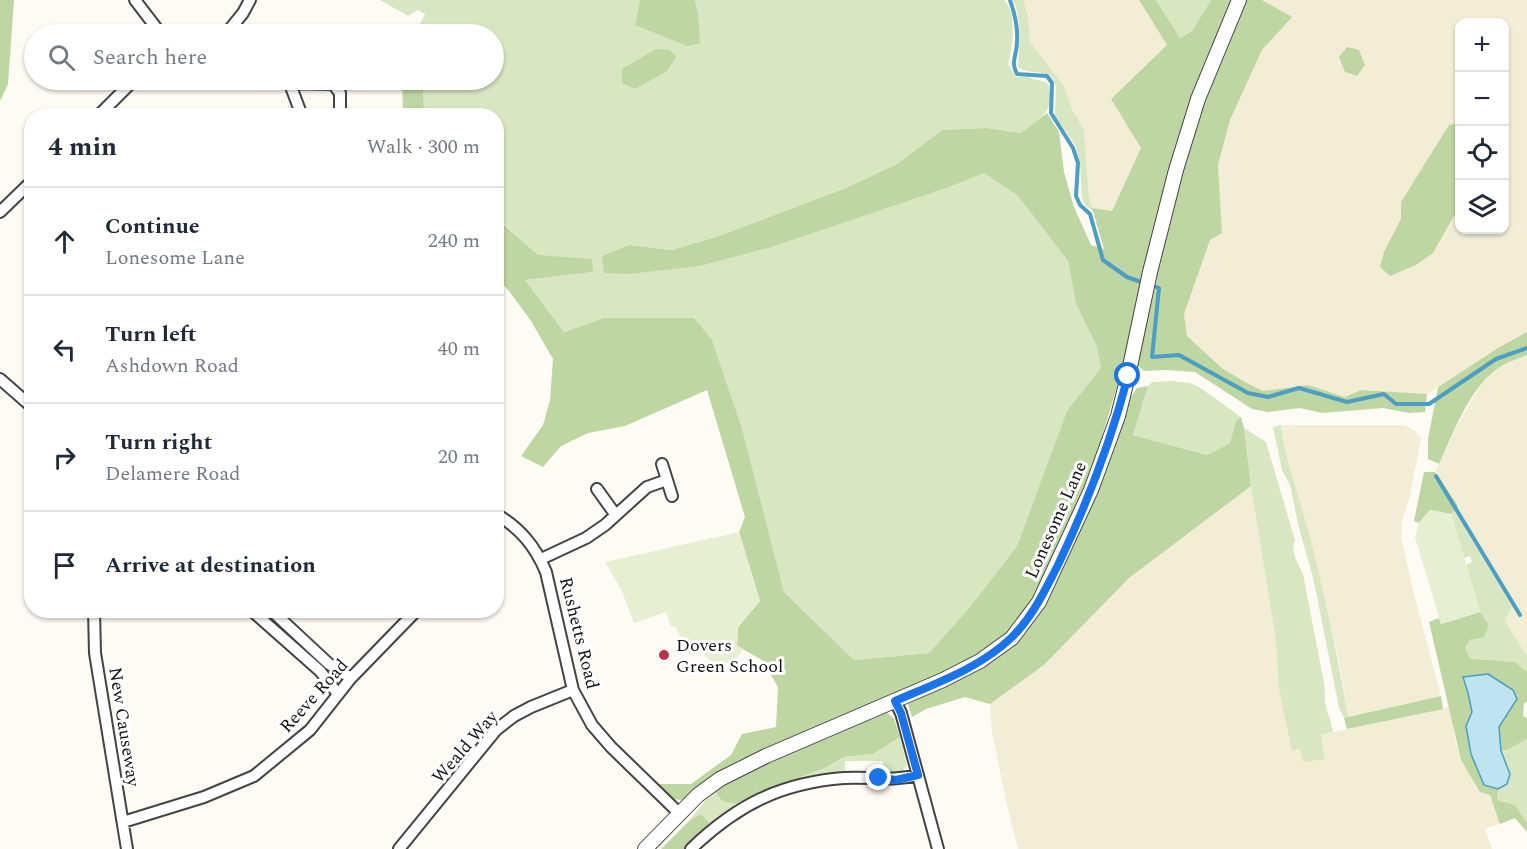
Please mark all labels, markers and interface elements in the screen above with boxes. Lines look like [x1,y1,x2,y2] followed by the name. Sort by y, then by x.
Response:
[1455,18,1509,234] map controls
[1455,18,1509,72] button: +
[24,24,504,90] search box
[45,41,78,74] icon: search
[93,41,207,74] text: Search here
[1455,72,1509,126] button: −
[1455,126,1509,180] button: locate
[48,127,117,167] text: 4 min
[367,132,480,162] text: Walk · 300 m
[1455,180,1509,234] button: layers
[105,210,200,243] text: Continue
[48,225,81,258] icon: ahead
[428,226,480,256] text: 240 m
[105,243,245,273] text: Lonesome Lane
[105,318,197,351] text: Turn left
[48,333,81,366] icon: left
[438,334,480,364] text: 40 m
[105,351,239,381] text: Ashdown Road
[1114,362,1140,388] route start
[105,426,212,459] text: Turn right
[48,441,81,474] icon: right
[438,442,480,472] text: 20 m
[1018,457,1094,583] street label: Lonesome Lane
[105,459,240,489] text: Delamere Road
[48,549,81,582] icon: arrive
[105,549,316,582] text: Arrive at destination
[552,574,606,692] street label: Rushetts Road
[676,632,783,680] place label: Dovers Green School
[657,648,671,662] marker: Dovers Green School
[273,653,355,739] street label: Reeve Road
[101,665,147,790] street label: New Causeway
[426,703,505,790] street label: Weald Way
[865,764,891,790] route end

